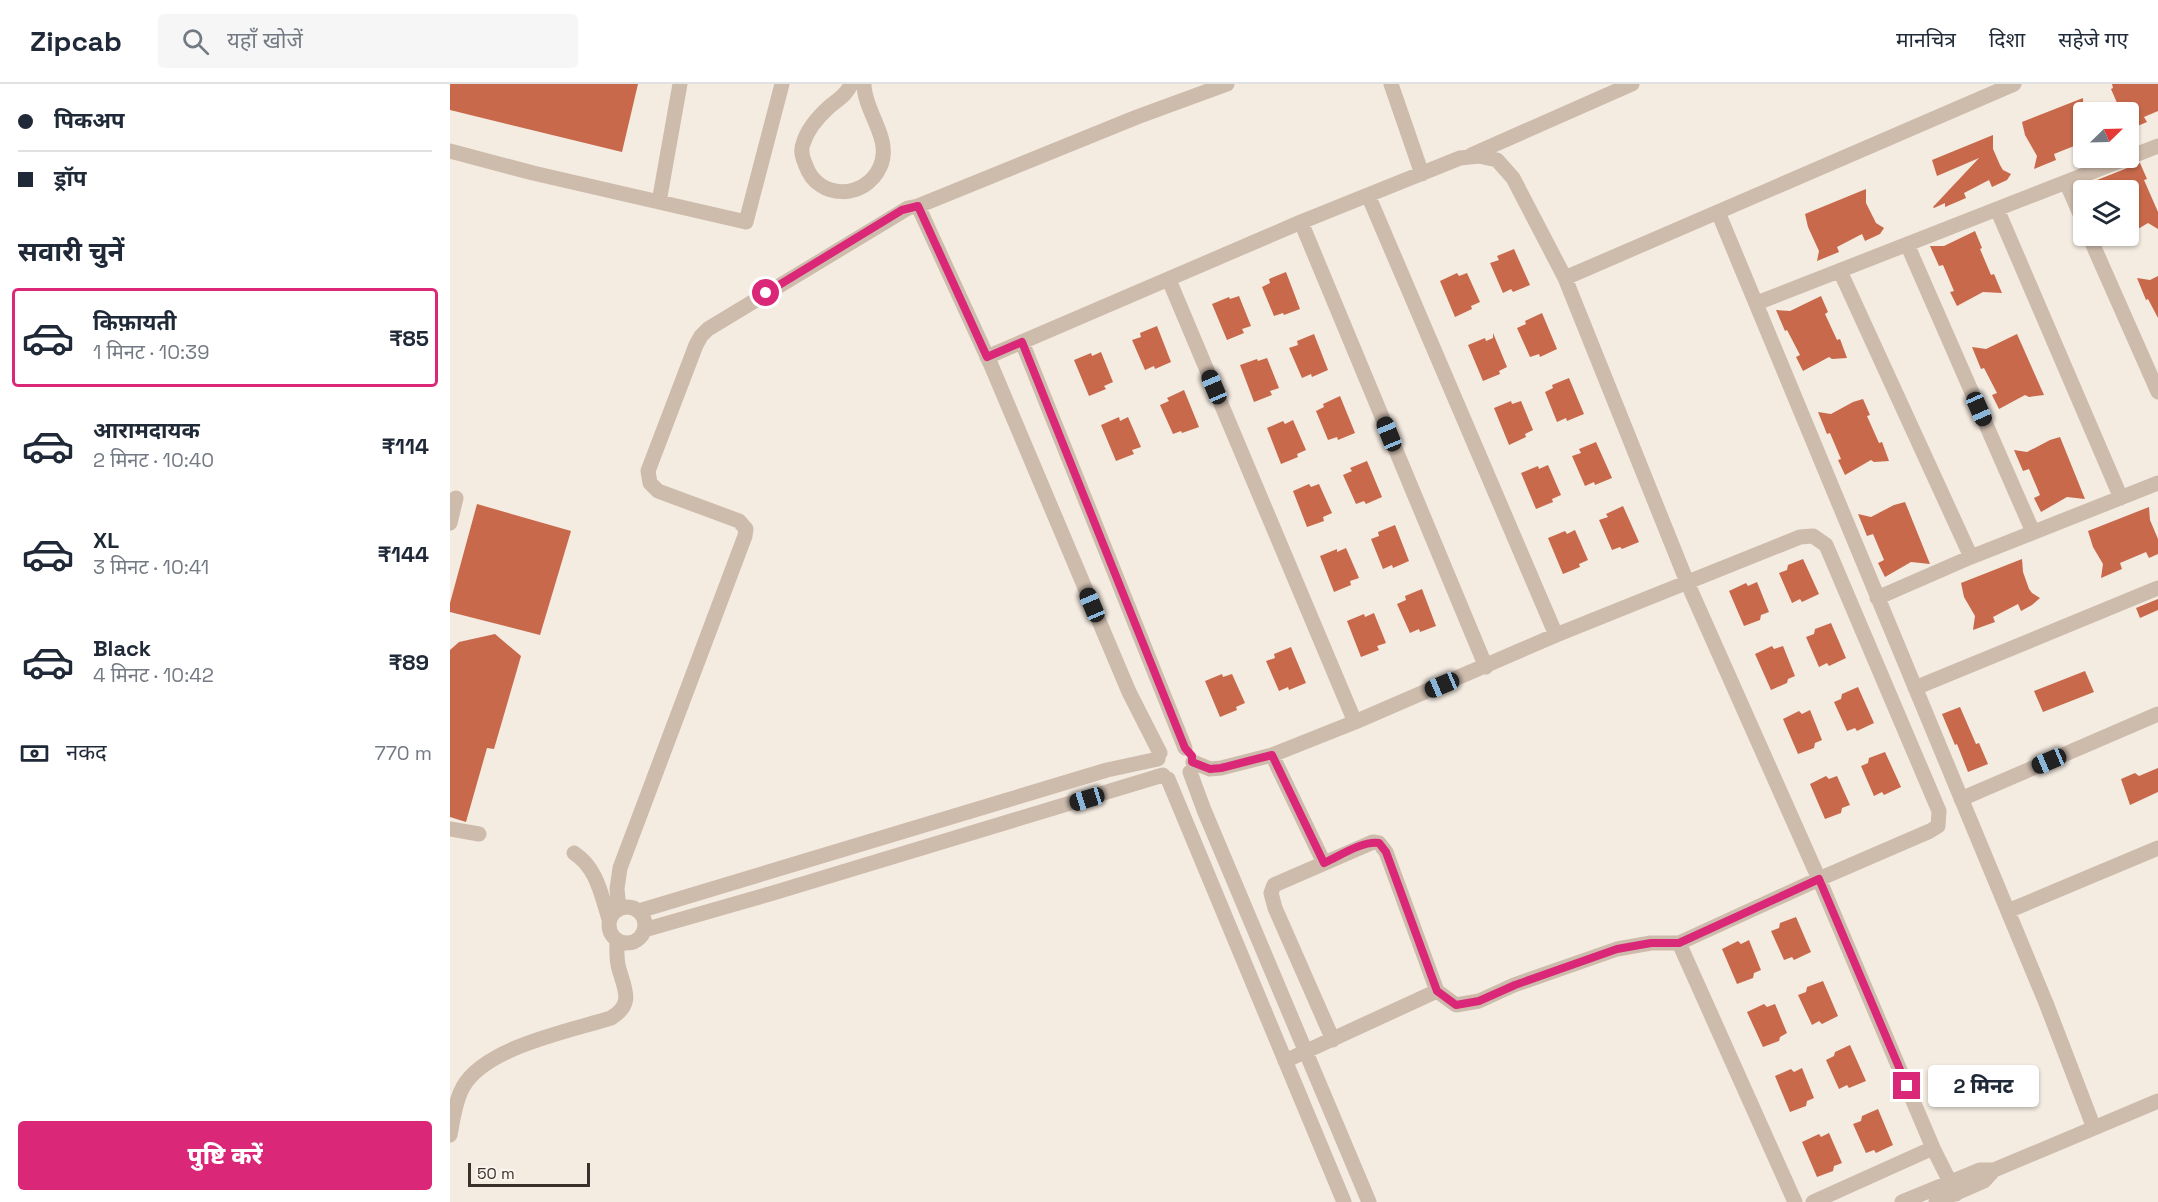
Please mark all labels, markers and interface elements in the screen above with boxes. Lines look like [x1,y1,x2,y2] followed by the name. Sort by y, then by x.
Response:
[158,14,578,68] search box
[30,23,122,59] text: Zipcab
[179,25,212,58] icon: search
[227,26,303,54] text: यहाँ खोजें
[1896,26,1956,53] text: मानचित्र
[1989,26,2025,53] text: दिशा
[2058,26,2128,53] text: सहेजे गए
[2073,102,2139,168] north arrow
[2073,102,2139,246] map controls
[54,106,125,134] text: पिकअप
[54,164,87,192] text: ड्रॉप
[2073,180,2139,246] button: layers
[18,234,124,269] text: सवारी चुनें
[752,279,779,306] route start
[93,308,177,336] text: किफ़ायती
[21,311,75,365] icon: car
[389,324,429,352] text: ₹85
[93,339,209,365] text: 1 मिनट · 10:39
[1199,367,1229,407] car
[1963,389,1995,429] car
[1374,414,1404,454] car
[93,416,200,444] text: आरामदायक
[21,419,75,473] icon: car
[381,432,429,460] text: ₹114
[93,447,214,473] text: 2 मिनट · 10:40
[93,526,119,554] text: XL
[21,527,75,581] icon: car
[377,540,429,568] text: ₹144
[93,554,209,580] text: 3 मिनट · 10:41
[1077,585,1107,625] car
[93,634,151,662] text: Black
[21,635,75,689] icon: car
[389,648,429,676] text: ₹89
[93,662,214,688] text: 4 मिनट · 10:42
[1422,670,1462,700] car
[18,737,51,770] icon: cash
[66,738,107,766] text: नकद
[374,740,432,766] text: 770 m
[2029,746,2069,776] car
[1067,785,1107,813] car
[1928,1065,2039,1107] callout: 2 मिनट
[1893,1072,1920,1099] route end
[1953,1073,2014,1099] text: 2 मिनट
[18,1121,432,1190] button: पुष्टि करें
[468,1160,590,1188] scale bar
[477,1163,515,1184] text: 50 m

